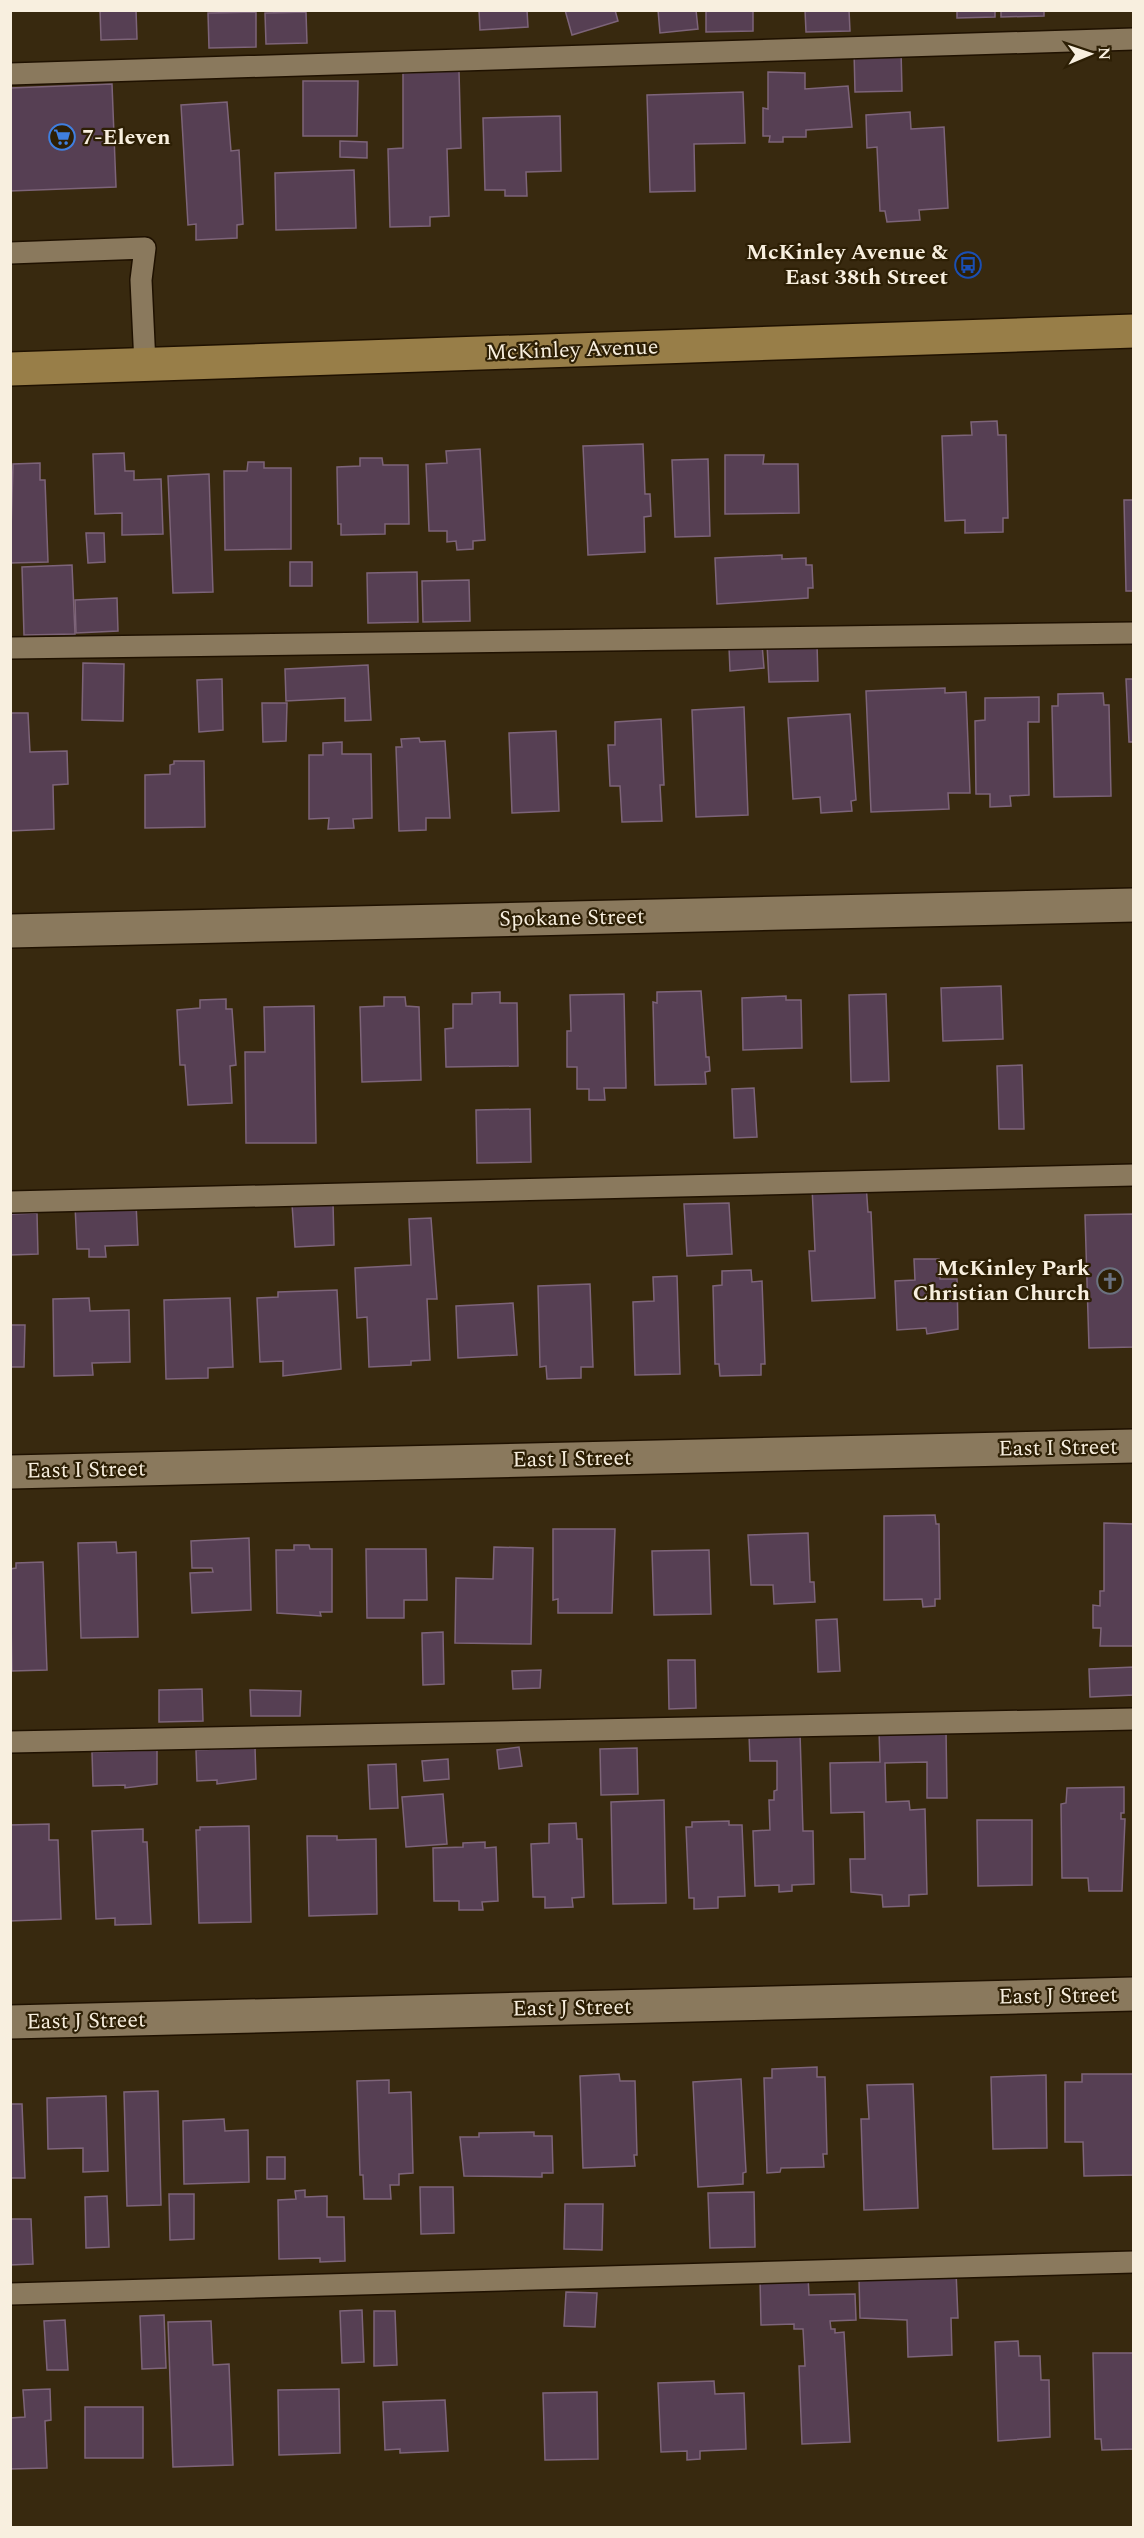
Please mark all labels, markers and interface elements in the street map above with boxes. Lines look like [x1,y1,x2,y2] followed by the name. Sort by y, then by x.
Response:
[1060,24,1120,84] north arrow
[1092,47,1116,60] text: N
[82,121,171,154] place label: 7-Eleven
[47,122,77,152] supermarket icon: 7-Eleven
[746,236,948,294] place label: McKinley Avenue & East 38th Street
[953,250,983,280] bus stop icon: McKinley Avenue & East 38th Street
[485,330,659,370] street label: McKinley Avenue
[499,900,645,936] street label: Spokane Street
[913,1252,1091,1310] place label: McKinley Park Christian Church
[1095,1266,1125,1296] church icon: McKinley Park Christian Church
[998,1430,1118,1466] street label: East I Street
[512,1441,632,1477] street label: East I Street
[26,1452,146,1488] street label: East I Street
[998,1978,1118,2014] street label: East J Street
[512,1990,632,2026] street label: East J Street
[26,2003,146,2039] street label: East J Street

